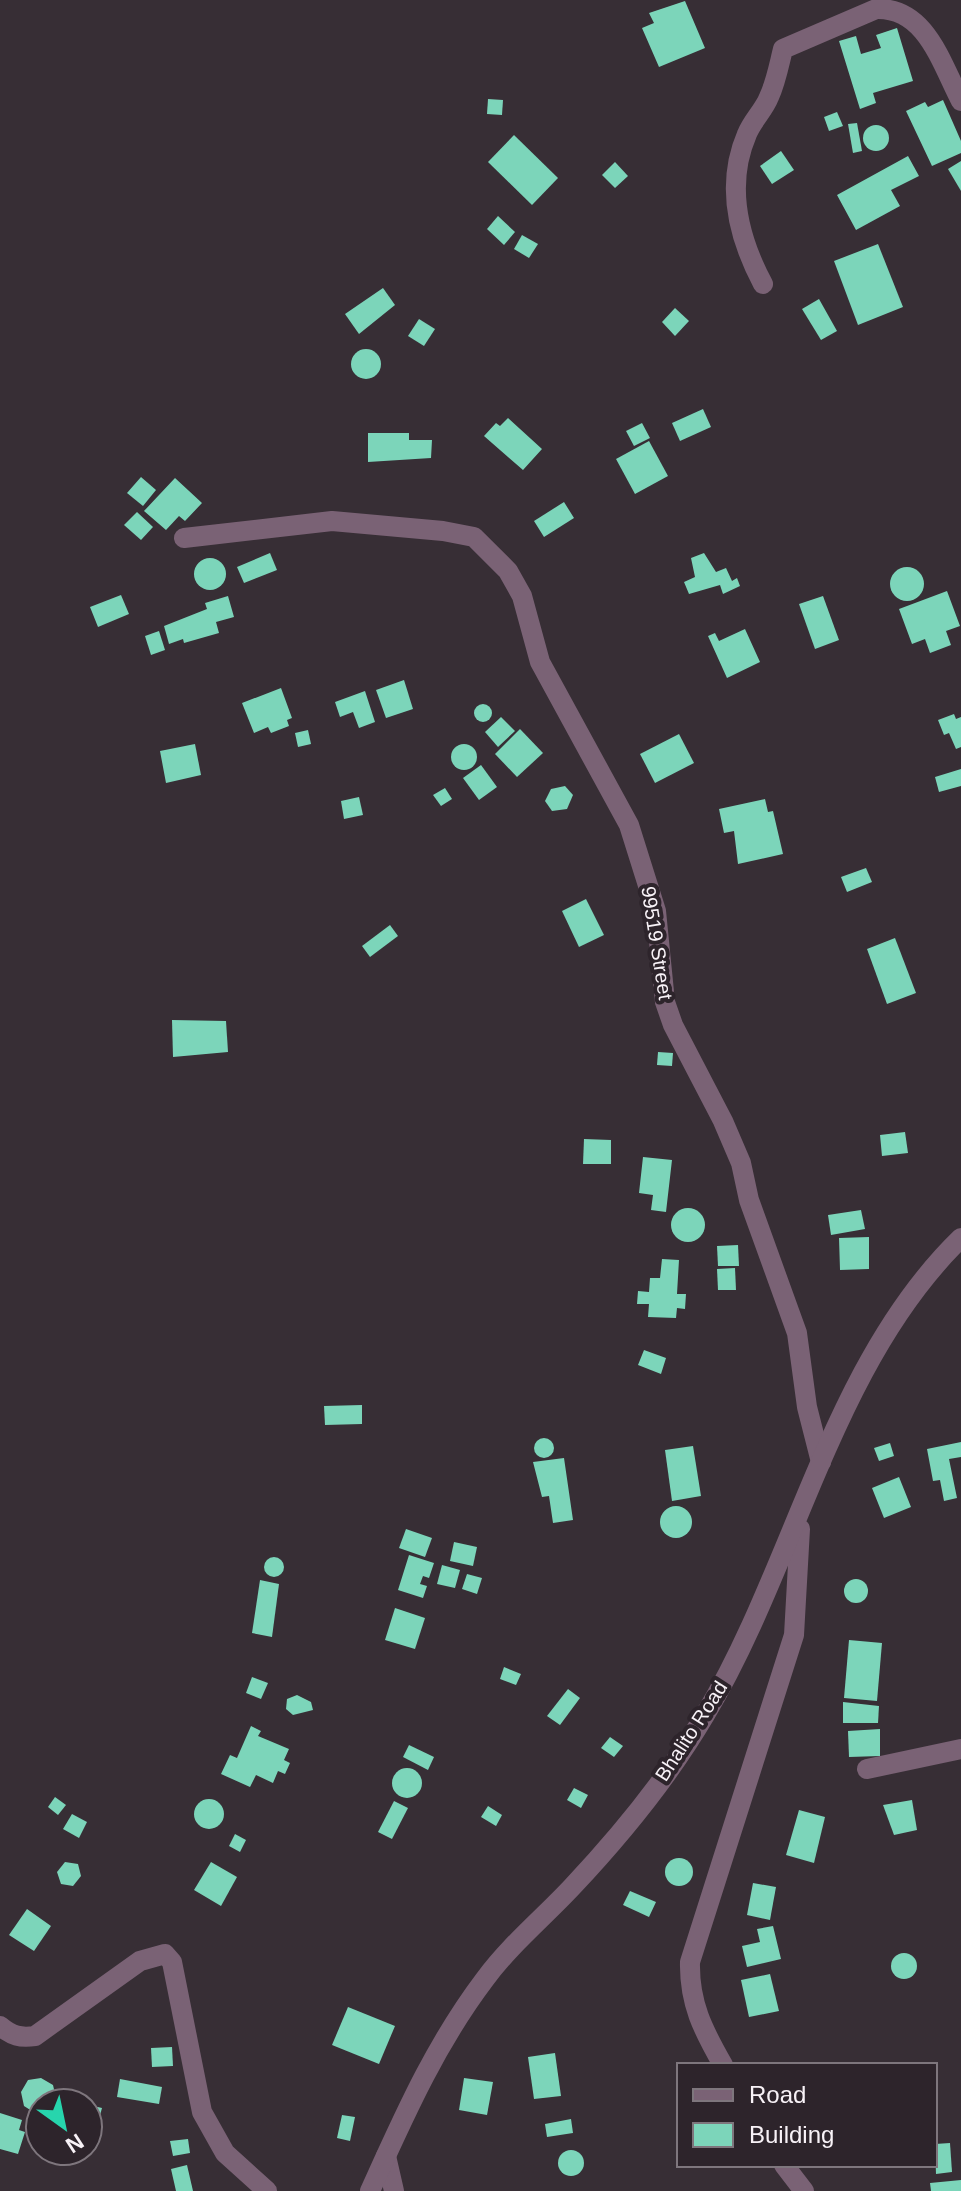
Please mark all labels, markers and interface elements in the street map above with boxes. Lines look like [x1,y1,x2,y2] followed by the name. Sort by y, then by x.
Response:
[637,885,677,1002] street label: 99519 Street
[651,1677,731,1785] street label: Bhalito Road
[677,2063,937,2167] legend
[749,2081,806,2108] text: Road
[24,2087,104,2167] north arrow
[749,2121,834,2148] text: Building
[61,2129,88,2158] text: N

